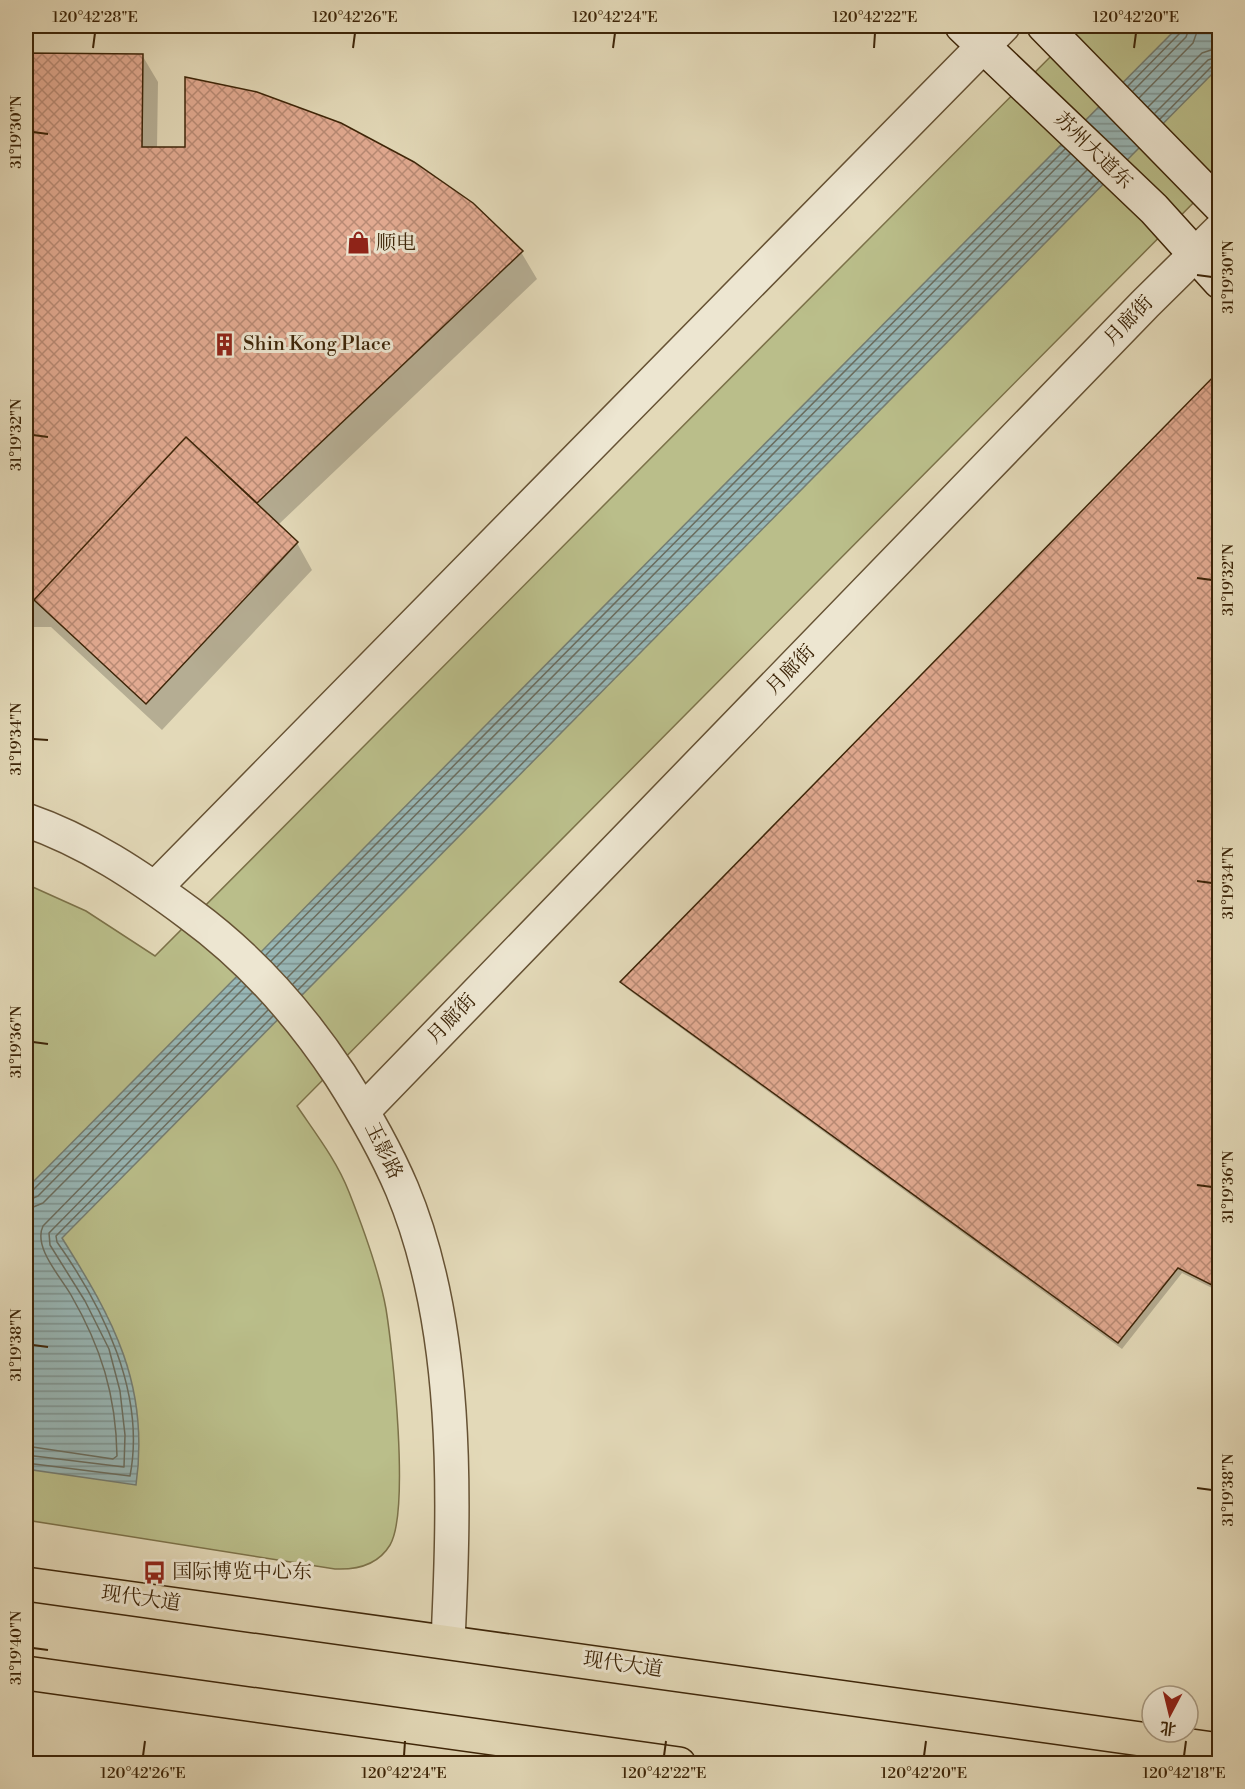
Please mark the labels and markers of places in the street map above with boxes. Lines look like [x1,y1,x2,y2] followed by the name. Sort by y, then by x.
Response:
[345,230,371,256] shop icon: 顺电
[376,231,416,256] place label: 顺电
[212,331,238,357] building icon: Shin Kong Place
[243,332,391,357] place label: Shin Kong Place
[141,1559,167,1585] bus stop icon: 国际博览中心东
[172,1560,312,1585] place label: 国际博览中心东

